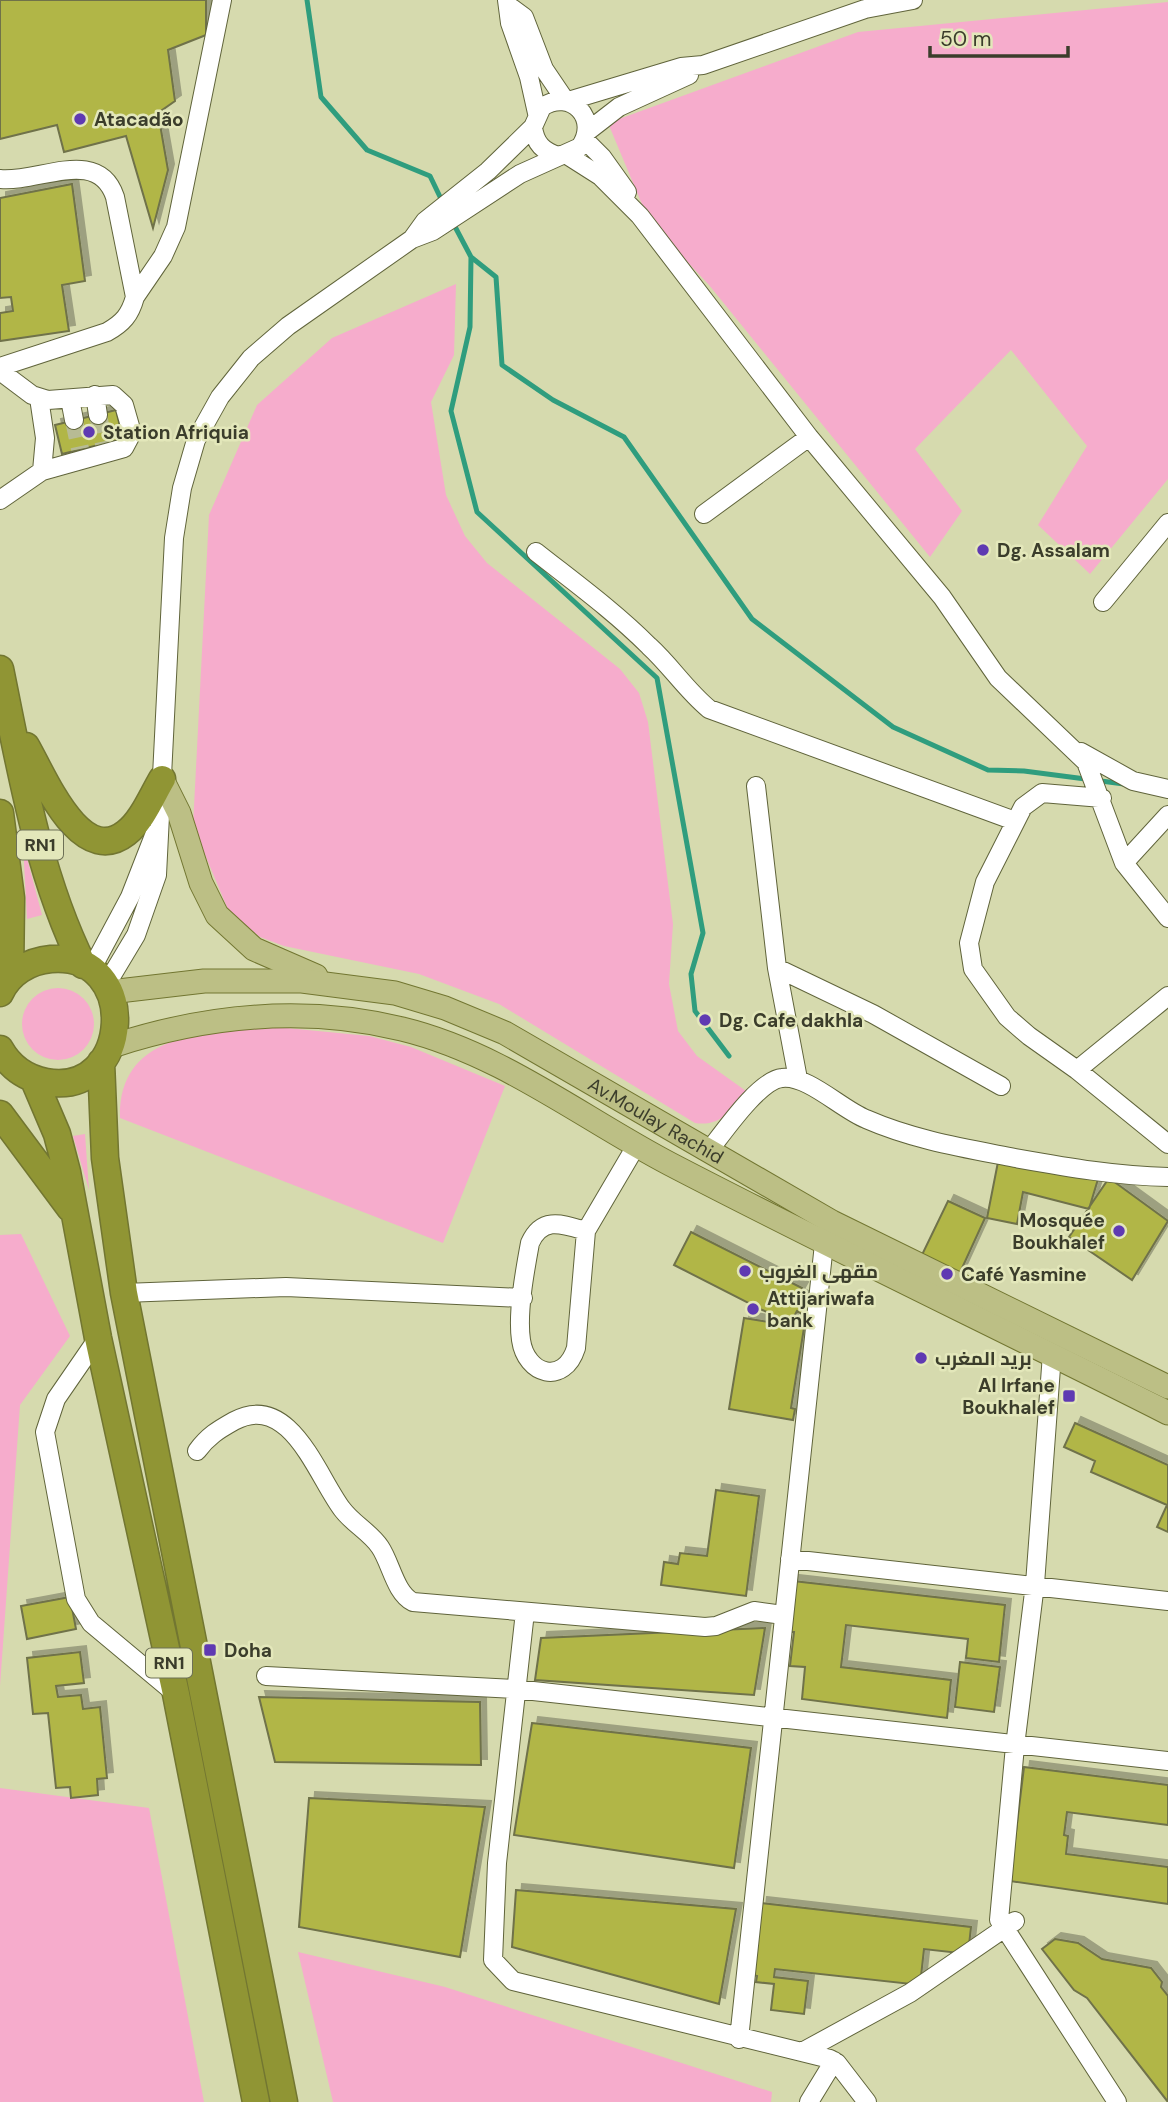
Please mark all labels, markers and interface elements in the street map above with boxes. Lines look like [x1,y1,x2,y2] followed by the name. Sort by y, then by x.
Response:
[930,14,1068,58] scale bar
[940,25,991,53] text: 50 m
[94,107,184,132] place label: Atacadão
[72,111,88,127] marker: Atacadão
[103,420,249,445] place label: Station Afriquia
[81,424,97,440] marker: Station Afriquia
[997,538,1110,563] place label: Dg. Assalam
[975,542,991,558] marker: Dg. Assalam
[17,830,63,860] road number: RN1
[719,1008,863,1033] place label: Dg. Cafe dakhla
[697,1012,713,1028] marker: Dg. Cafe dakhla
[584,1071,728,1169] street label: Av.Moulay Rachid
[1012,1208,1105,1255] place label: Mosquée Boukhalef
[1111,1223,1127,1239] marker: Mosquée Boukhalef
[759,1259,878,1284] place label: مقهى الغروب
[961,1262,1087,1287] place label: Café Yasmine
[737,1263,753,1279] marker: مقهى الغروب
[939,1266,955,1282] marker: Café Yasmine
[767,1286,875,1333] place label: Attijariwafa bank
[745,1301,761,1317] marker: Attijariwafa bank
[935,1346,1032,1371] place label: بريد المغرب
[913,1350,929,1366] marker: بريد المغرب
[962,1373,1055,1420] place label: Al Irfane Boukhalef
[1061,1388,1077,1404] marker: Al Irfane Boukhalef
[224,1638,272,1663] place label: Doha
[202,1642,218,1658] marker: Doha
[146,1648,192,1678] road number: RN1

